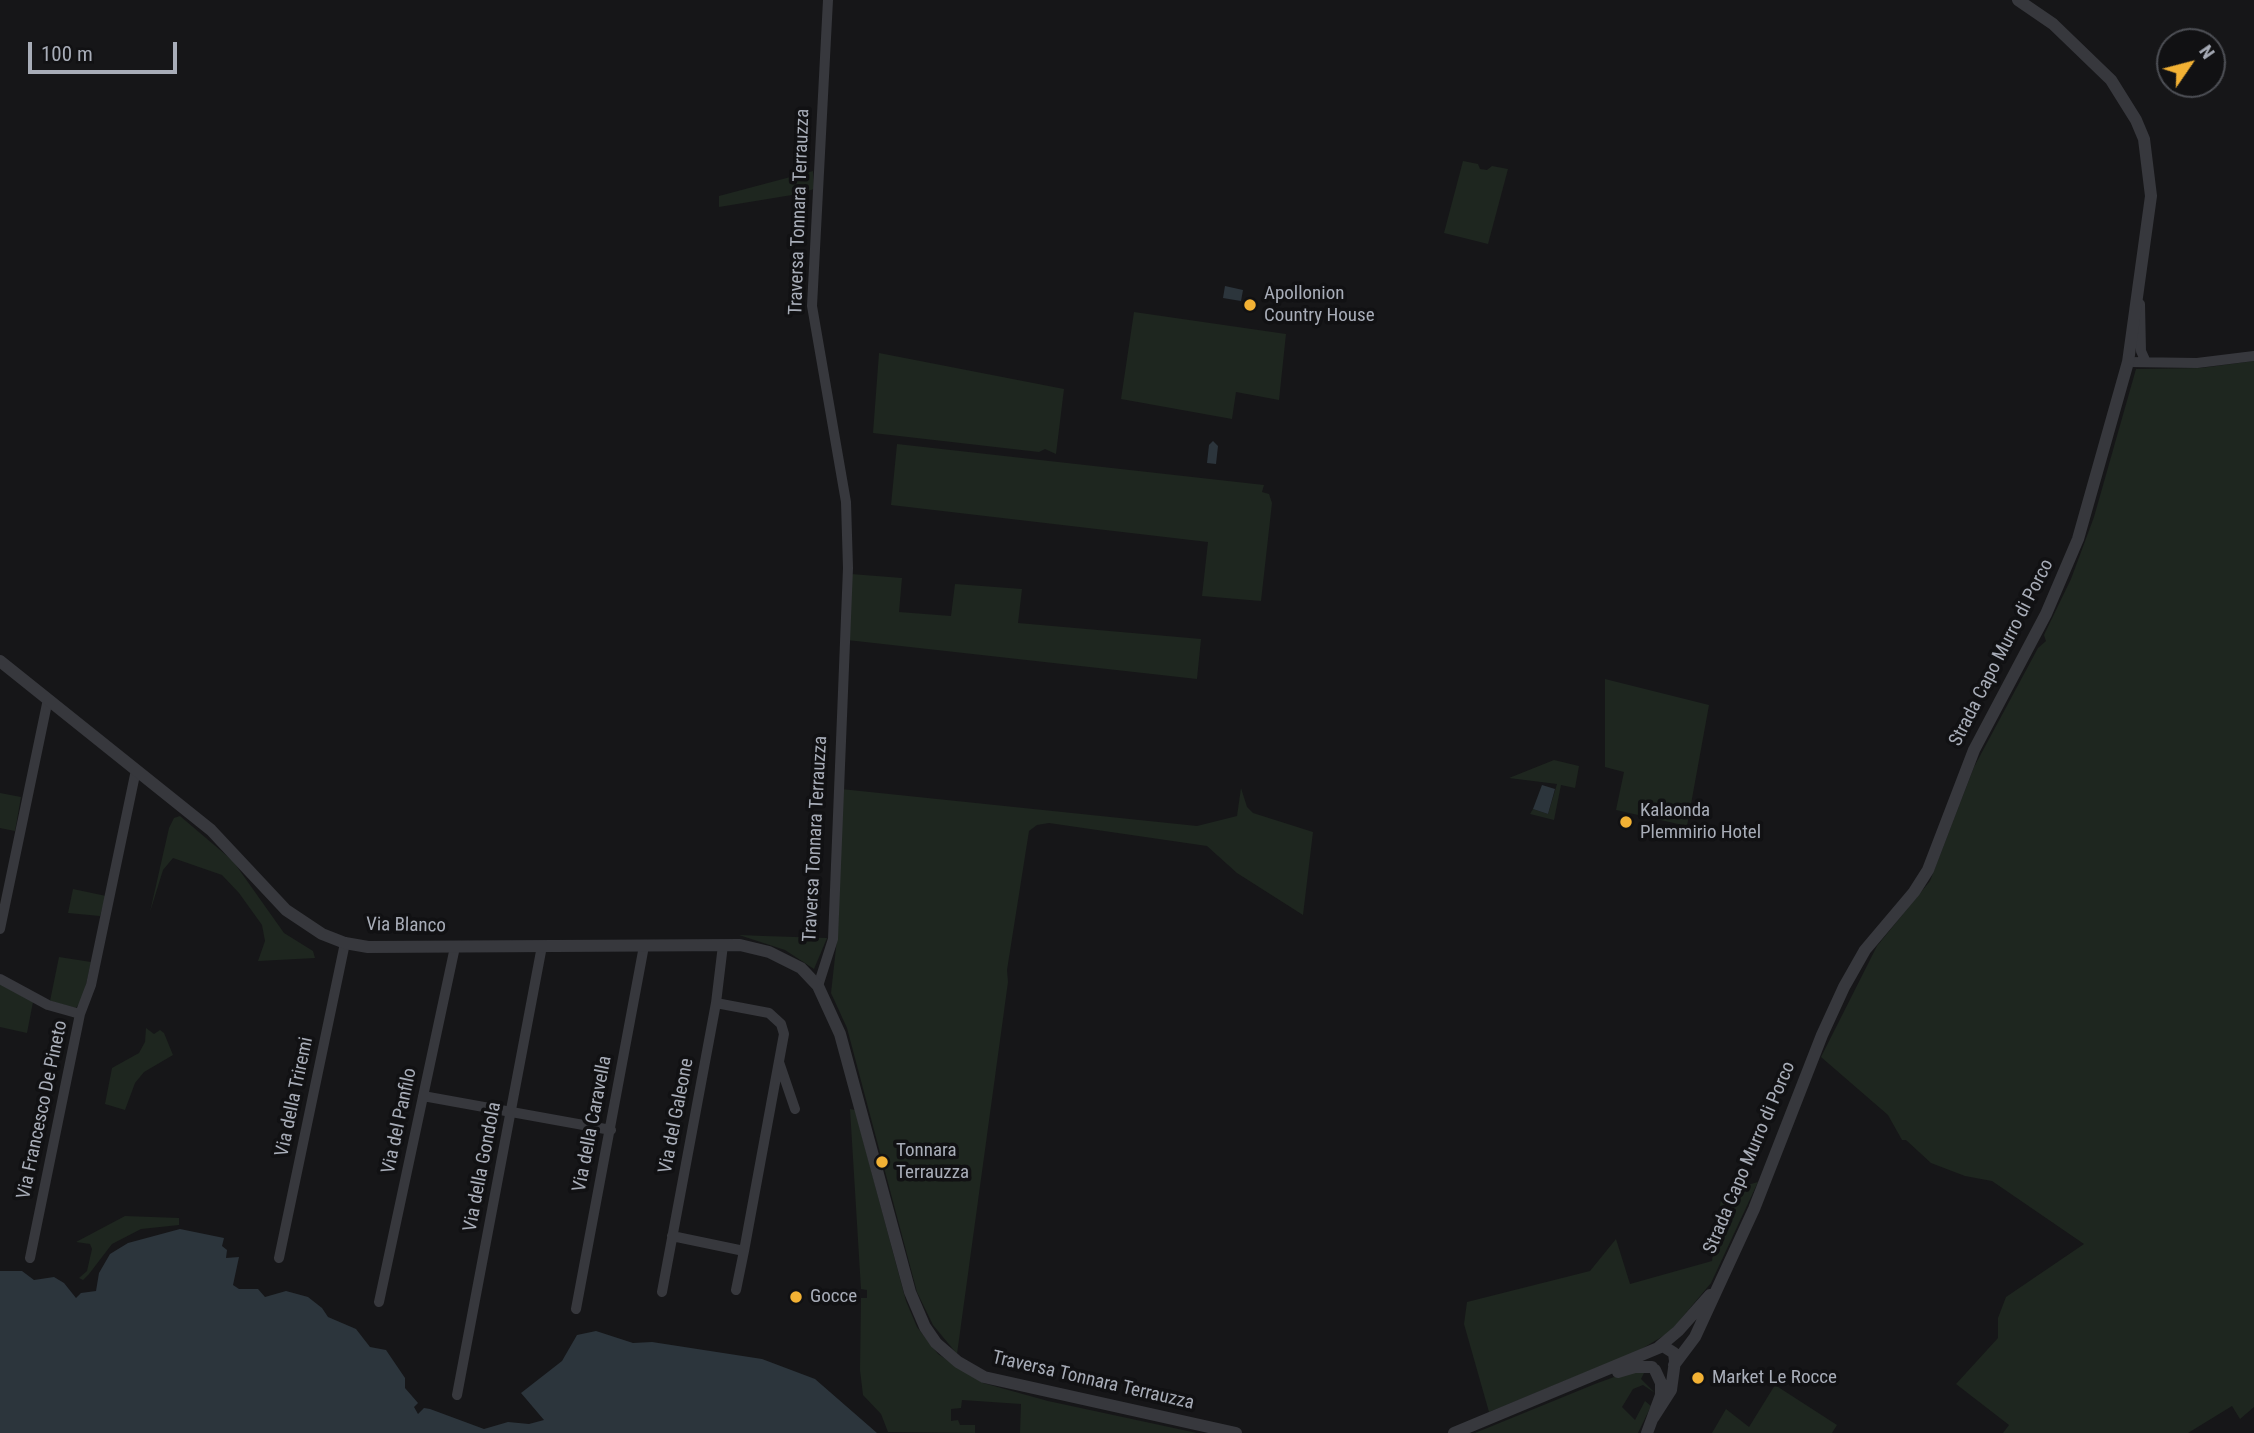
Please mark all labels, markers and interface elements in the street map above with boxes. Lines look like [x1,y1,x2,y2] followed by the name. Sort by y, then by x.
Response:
[32,28,180,72] scale bar
[2156,28,2226,98] north arrow
[2194,40,2220,63] text: N
[41,42,93,66] text: 100 m
[785,108,815,316] street label: Traversa Tonnara Terrauzza
[1264,283,1375,327] place label: Apollonion Country House
[1242,297,1258,313] marker: Apollonion Country House
[1945,556,2059,750] street label: Strada Capo Murro di Porco
[799,735,833,943] street label: Traversa Tonnara Terrauzza
[1640,800,1761,844] place label: Kalaonda Plemmirio Hotel
[1618,814,1634,830] marker: Kalaonda Plemmirio Hotel
[366,914,446,938] street label: Via Blanco
[13,1019,73,1201] street label: Via Francesco De Pineto
[271,1035,319,1159] street label: Via della Triremi
[569,1054,617,1194] street label: Via della Caravella
[655,1057,699,1175] street label: Via del Galeone
[1699,1058,1801,1258] street label: Strada Capo Murro di Porco
[378,1066,422,1176] street label: Via del Panfilo
[459,1100,507,1234] street label: Via della Gondola
[896,1140,969,1184] place label: Tonnara Terrauzza
[874,1154,890,1170] marker: Tonnara Terrauzza
[810,1286,857,1308] place label: Gocce
[788,1289,804,1305] marker: Gocce
[990,1347,1196,1415] street label: Traversa Tonnara Terrauzza
[1712,1367,1837,1389] place label: Market Le Rocce
[1690,1370,1706,1386] marker: Market Le Rocce

